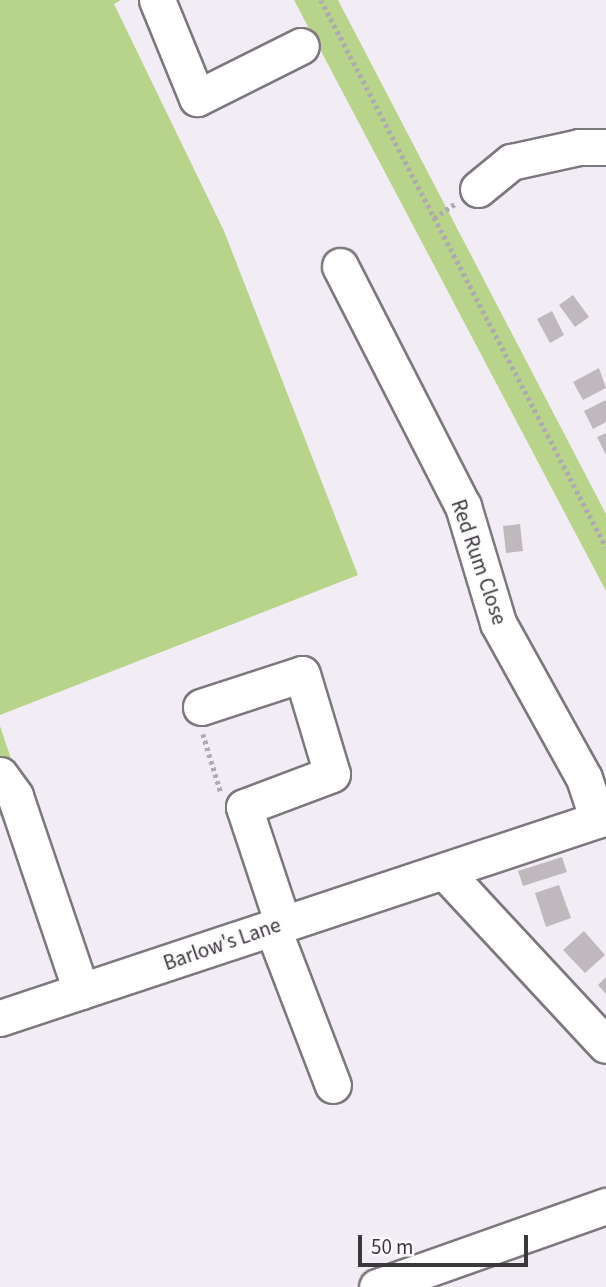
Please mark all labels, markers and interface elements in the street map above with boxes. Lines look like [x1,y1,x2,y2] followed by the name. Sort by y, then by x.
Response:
[446,496,512,628] street label: Red Rum Close
[160,912,284,976] street label: Barlow's Lane
[361,1220,531,1264] scale bar
[371,1232,413,1262] text: 50 m

